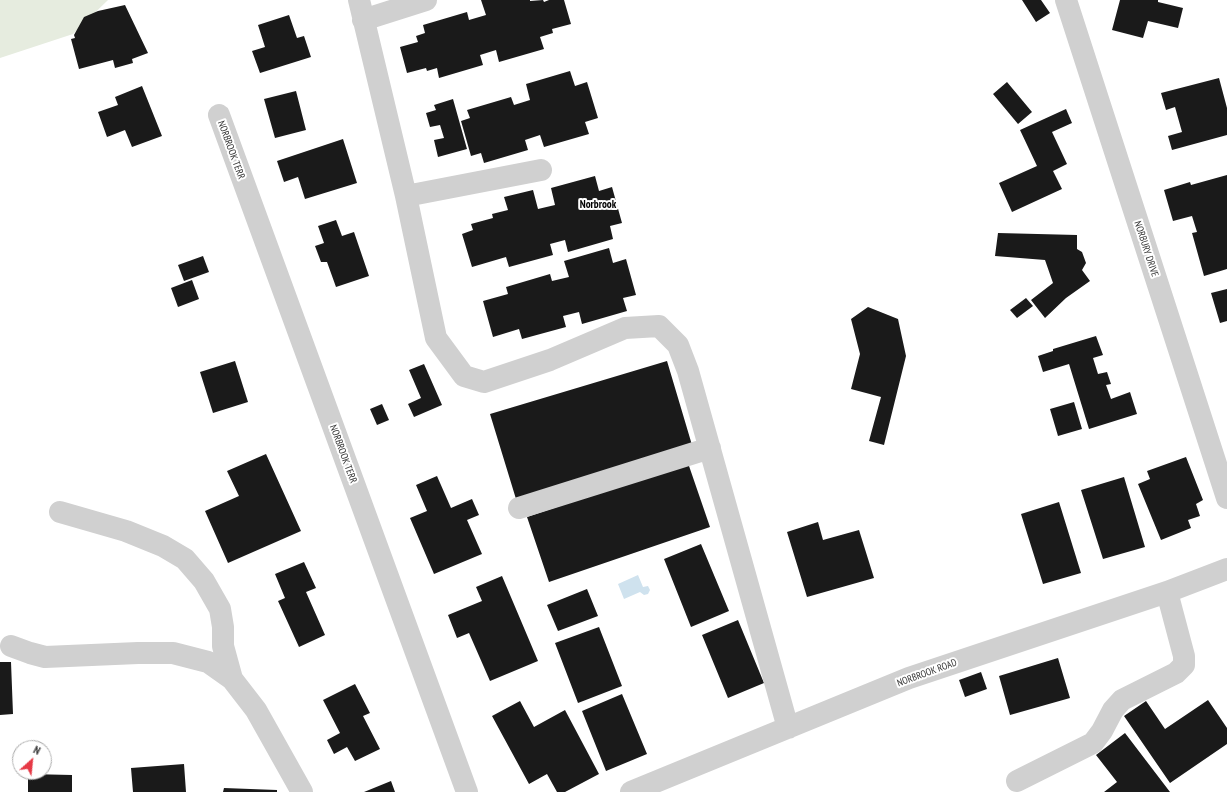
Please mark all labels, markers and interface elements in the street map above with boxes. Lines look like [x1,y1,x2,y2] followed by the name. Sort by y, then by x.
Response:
[215,119,247,181] street label: NORBROOK TERR
[580,198,616,212] district label: Norbrook
[1131,220,1161,278] street label: NORBURY DRIVE
[327,423,359,485] street label: NORBROOK TERR
[895,657,959,689] street label: NORBROOK ROAD
[12,740,52,780] north arrow
[31,743,43,758] text: N

